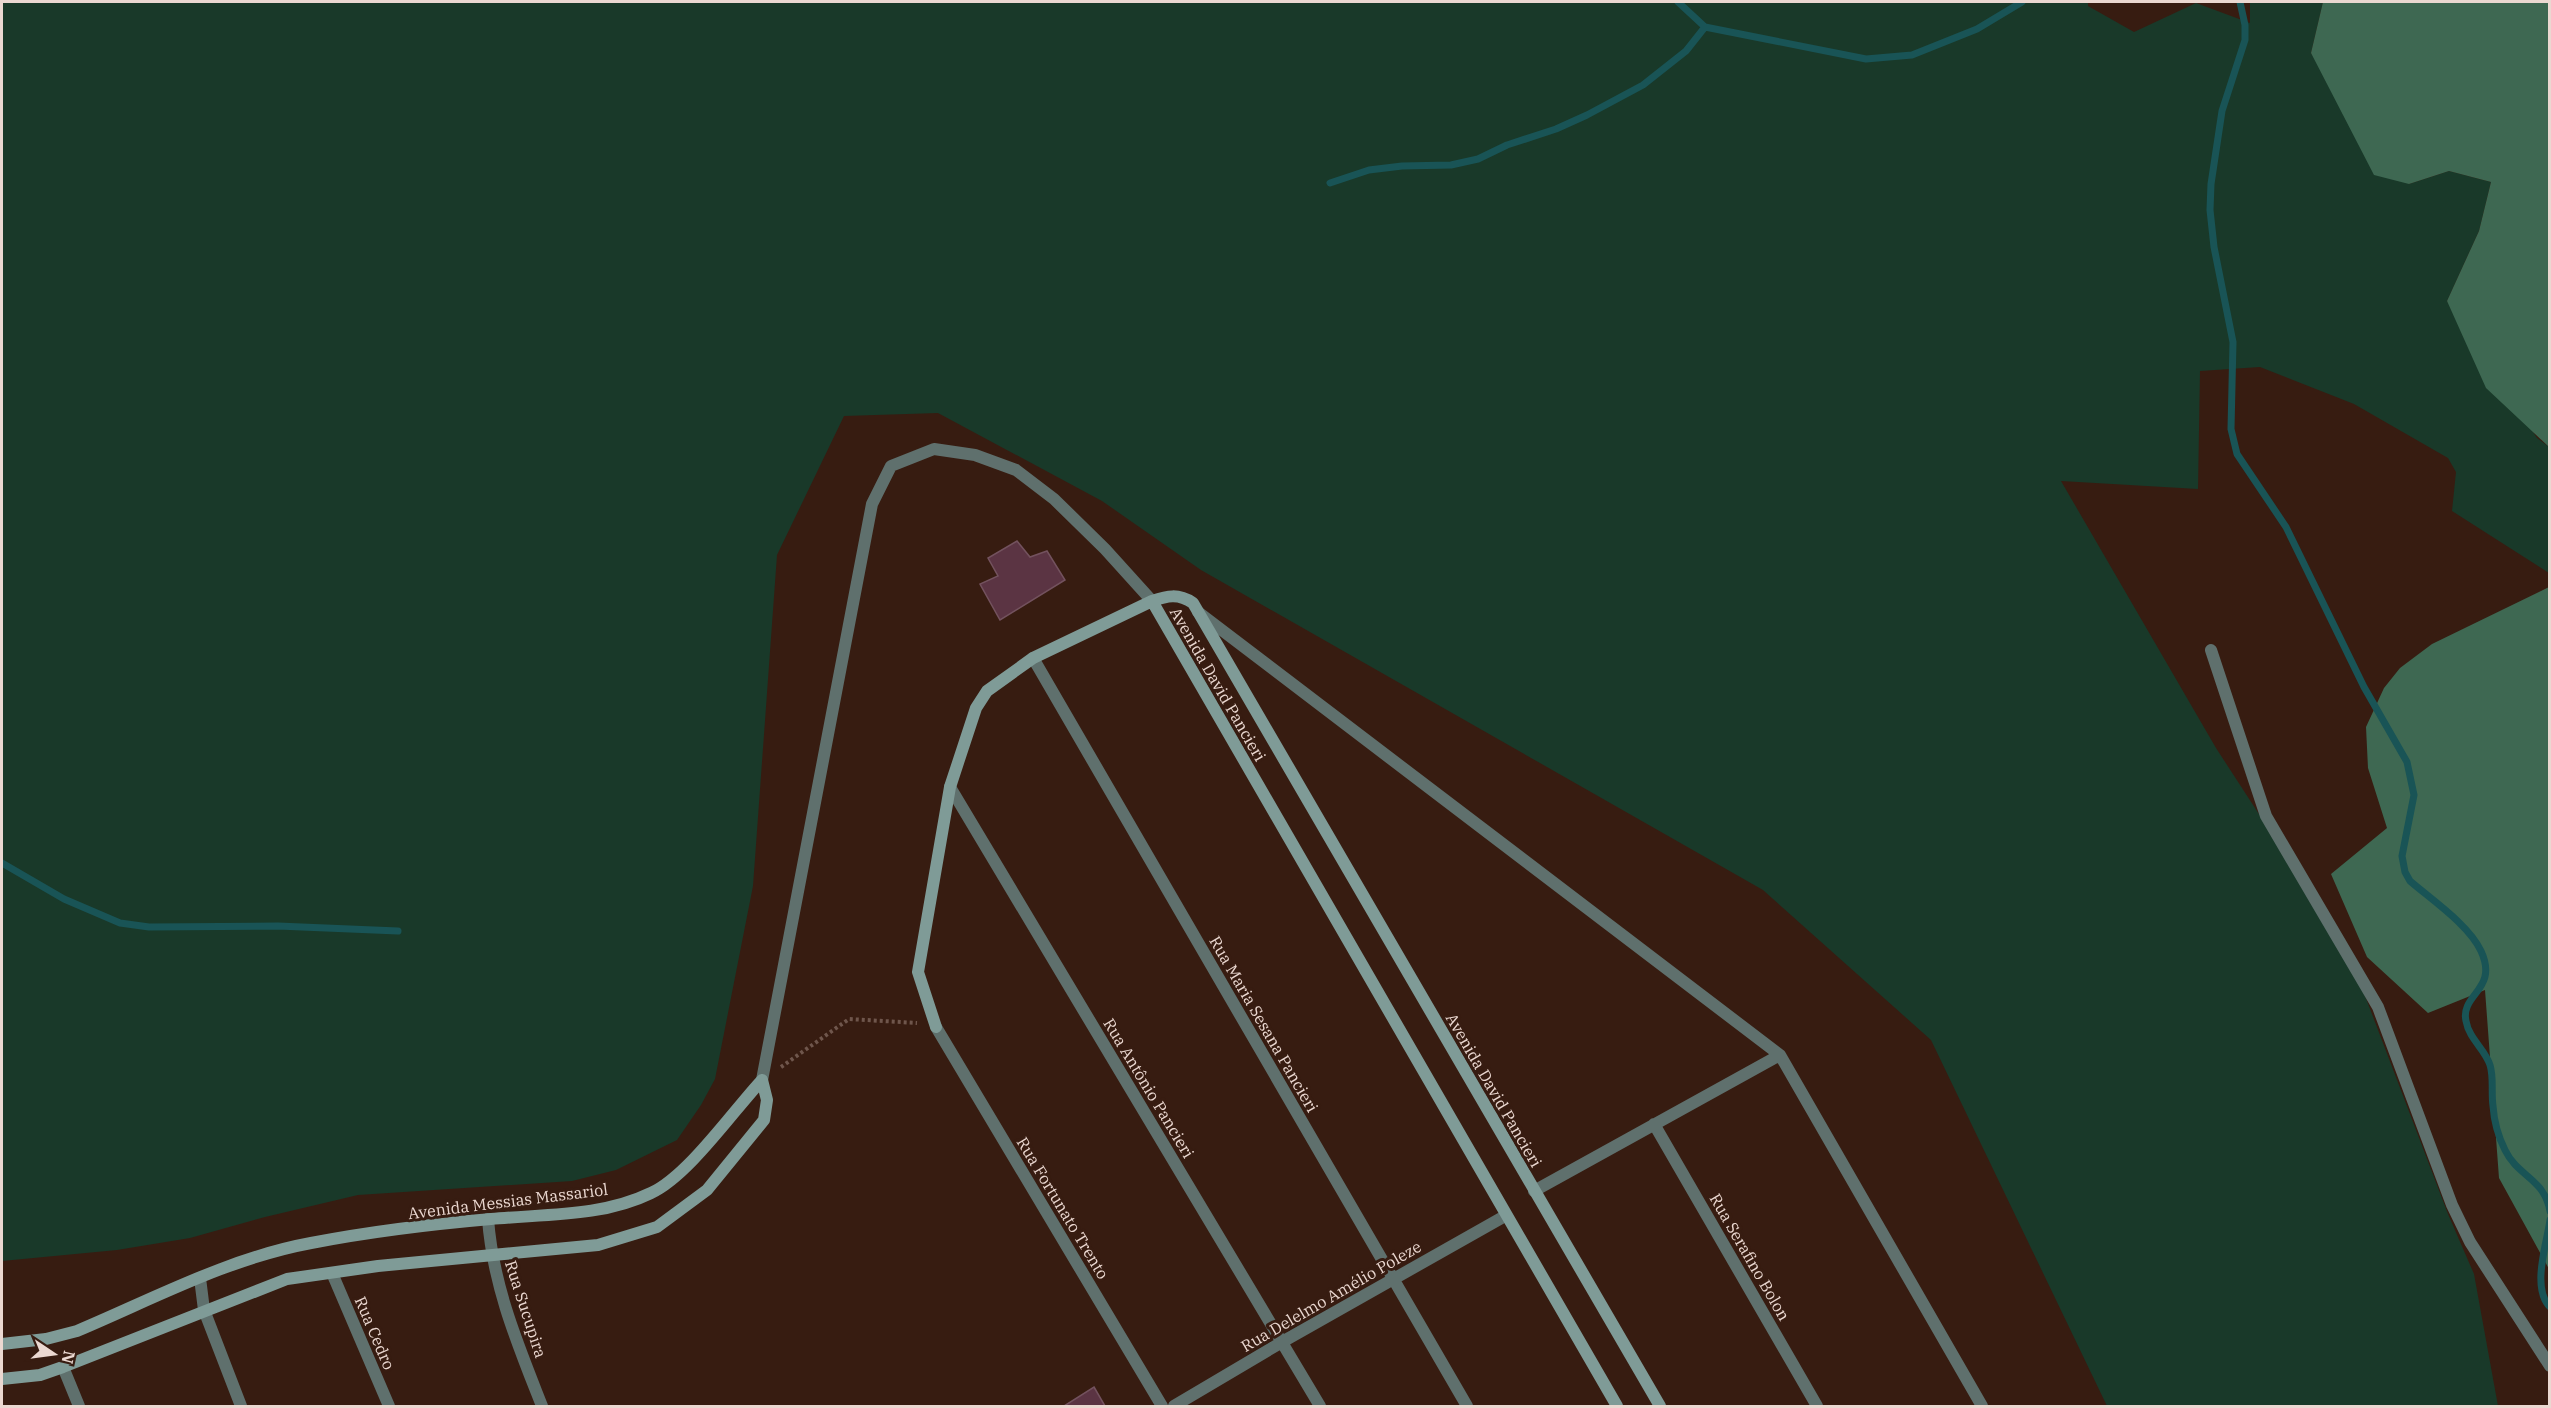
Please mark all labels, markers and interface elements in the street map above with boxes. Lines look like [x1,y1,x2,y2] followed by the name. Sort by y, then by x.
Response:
[1166,603,1270,765] street label: Avenida David Pancieri
[1205,932,1323,1116] street label: Rua Maria Sesana Pancieri
[1442,1009,1546,1171] street label: Avenida David Pancieri
[1099,1014,1199,1162] street label: Rua Antônio Pancieri
[1013,1133,1113,1283] street label: Rua Fortunato Trento
[407,1179,609,1223] street label: Avenida Messias Massariol
[1705,1190,1795,1324] street label: Rua Serafino Bolon
[1237,1236,1425,1356] street label: Rua Delelmo Amélio Poleze
[501,1258,551,1360] street label: Rua Sucupira
[351,1293,399,1373] street label: Rua Cedro
[24,1324,84,1384] north arrow
[57,1349,80,1366] text: N

